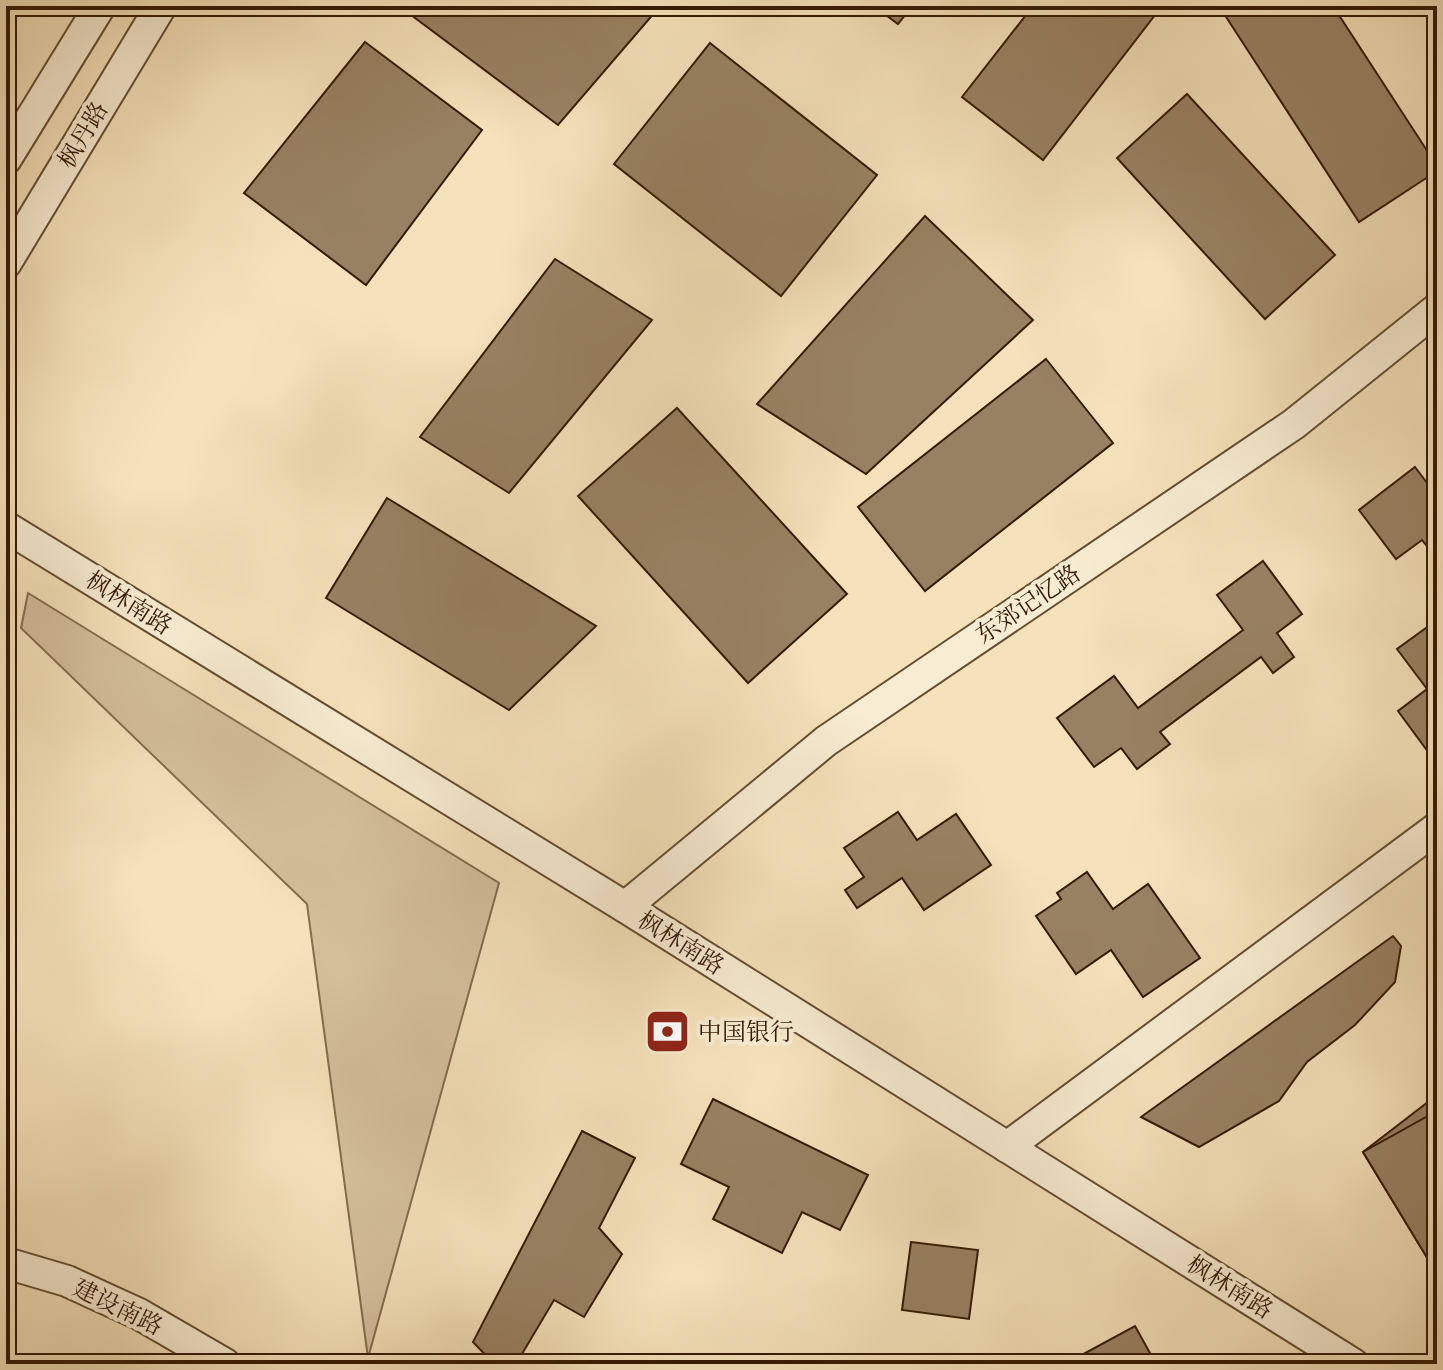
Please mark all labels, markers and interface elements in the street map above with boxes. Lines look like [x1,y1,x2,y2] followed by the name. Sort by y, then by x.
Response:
[52,96,114,174] street label: 枫丹路
[970,558,1086,650] street label: 东郊记忆路
[80,565,178,641] street label: 枫林南路
[632,905,730,981] street label: 枫林南路
[643,1008,691,1056] bank icon: 中国银行
[698,1017,794,1047] place label: 中国银行
[1181,1249,1279,1325] street label: 枫林南路
[68,1272,168,1342] street label: 建设南路

